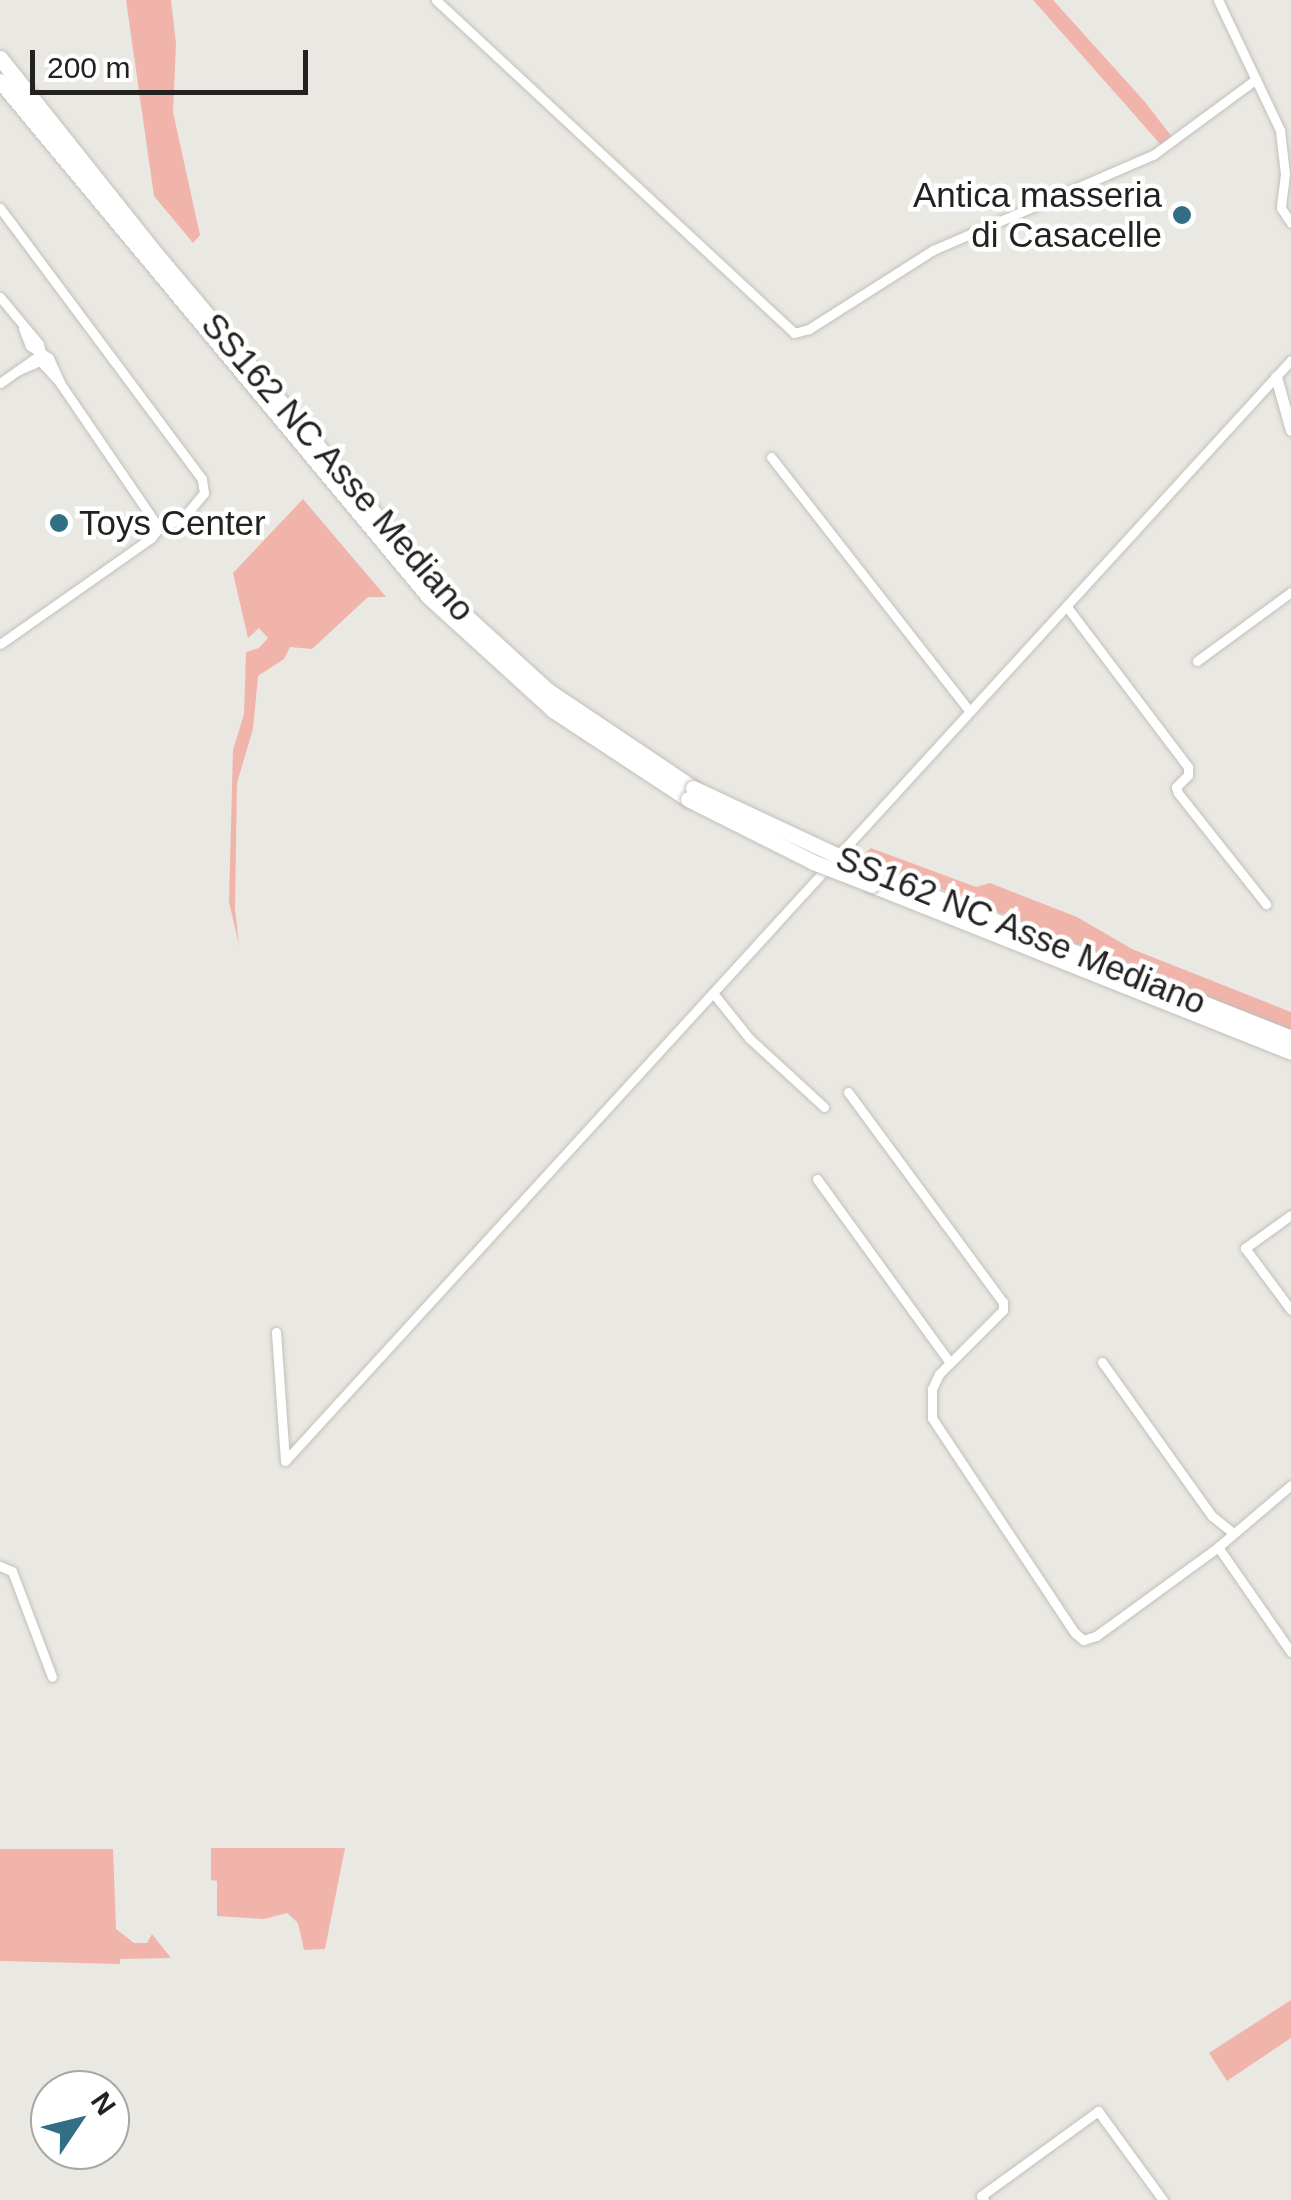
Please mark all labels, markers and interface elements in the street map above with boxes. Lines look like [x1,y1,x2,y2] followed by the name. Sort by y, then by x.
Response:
[35,30,312,92] scale bar
[47,51,130,84] text: 200 m
[913,174,1162,256] place label: Antica masseria di Casacelle
[1171,204,1193,226] marker: Antica masseria di Casacelle
[192,303,484,631] street label: SS162 NC Asse Mediano
[79,502,266,544] place label: Toys Center
[48,512,70,534] marker: Toys Center
[829,836,1213,1024] street label: SS162 NC Asse Mediano
[30,2070,130,2170] north arrow
[85,2086,122,2121] text: N

